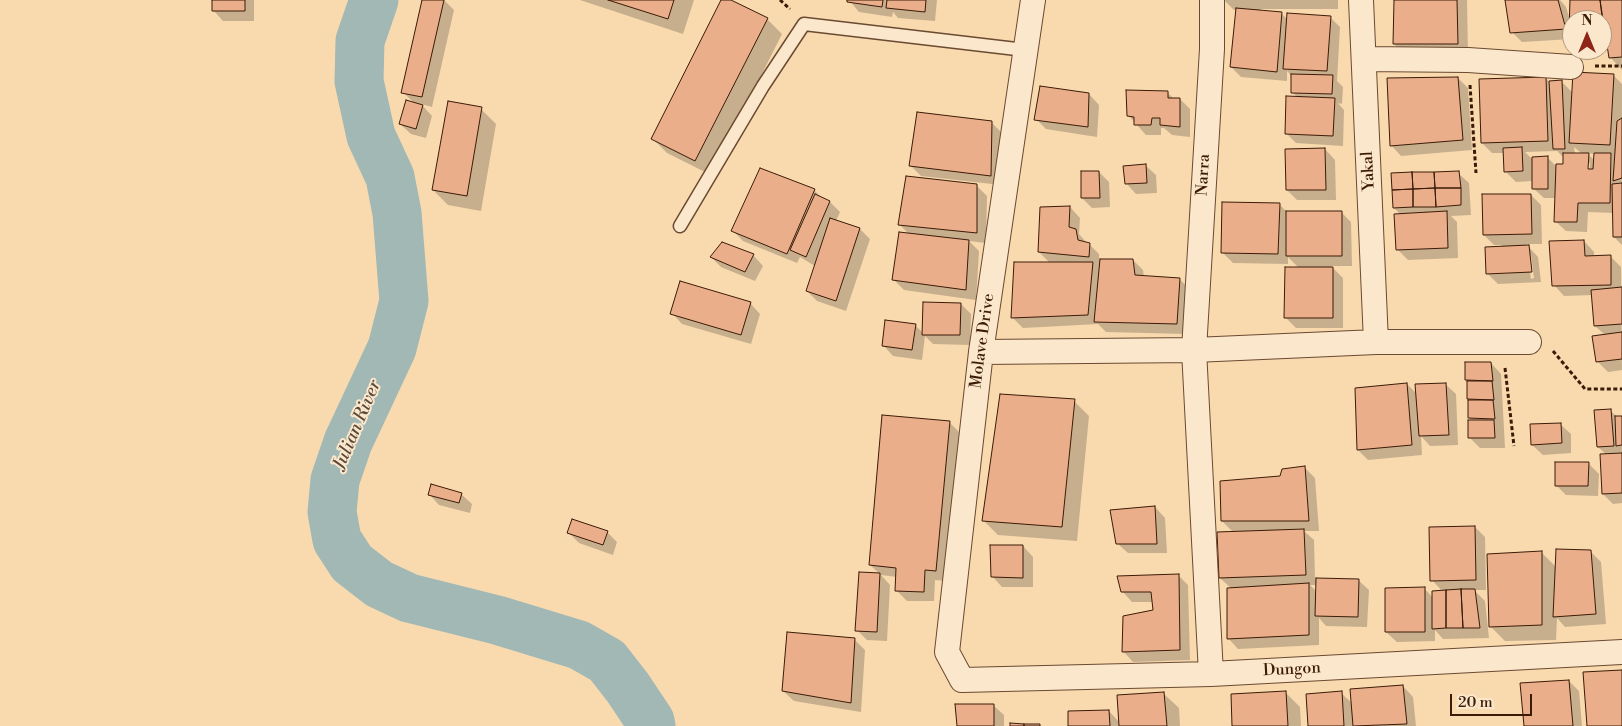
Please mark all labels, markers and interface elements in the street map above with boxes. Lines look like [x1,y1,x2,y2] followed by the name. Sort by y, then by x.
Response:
[1562,10,1612,60] north arrow
[1581,12,1593,30] text: N
[1358,151,1380,191] street label: Yakal
[1193,154,1215,196] street label: Narra
[967,292,999,390] street label: Molave Drive
[329,377,387,473] water label: Julian River
[1263,659,1321,681] street label: Dungon
[1452,684,1534,716] scale bar
[1458,693,1493,712] text: 20 m

